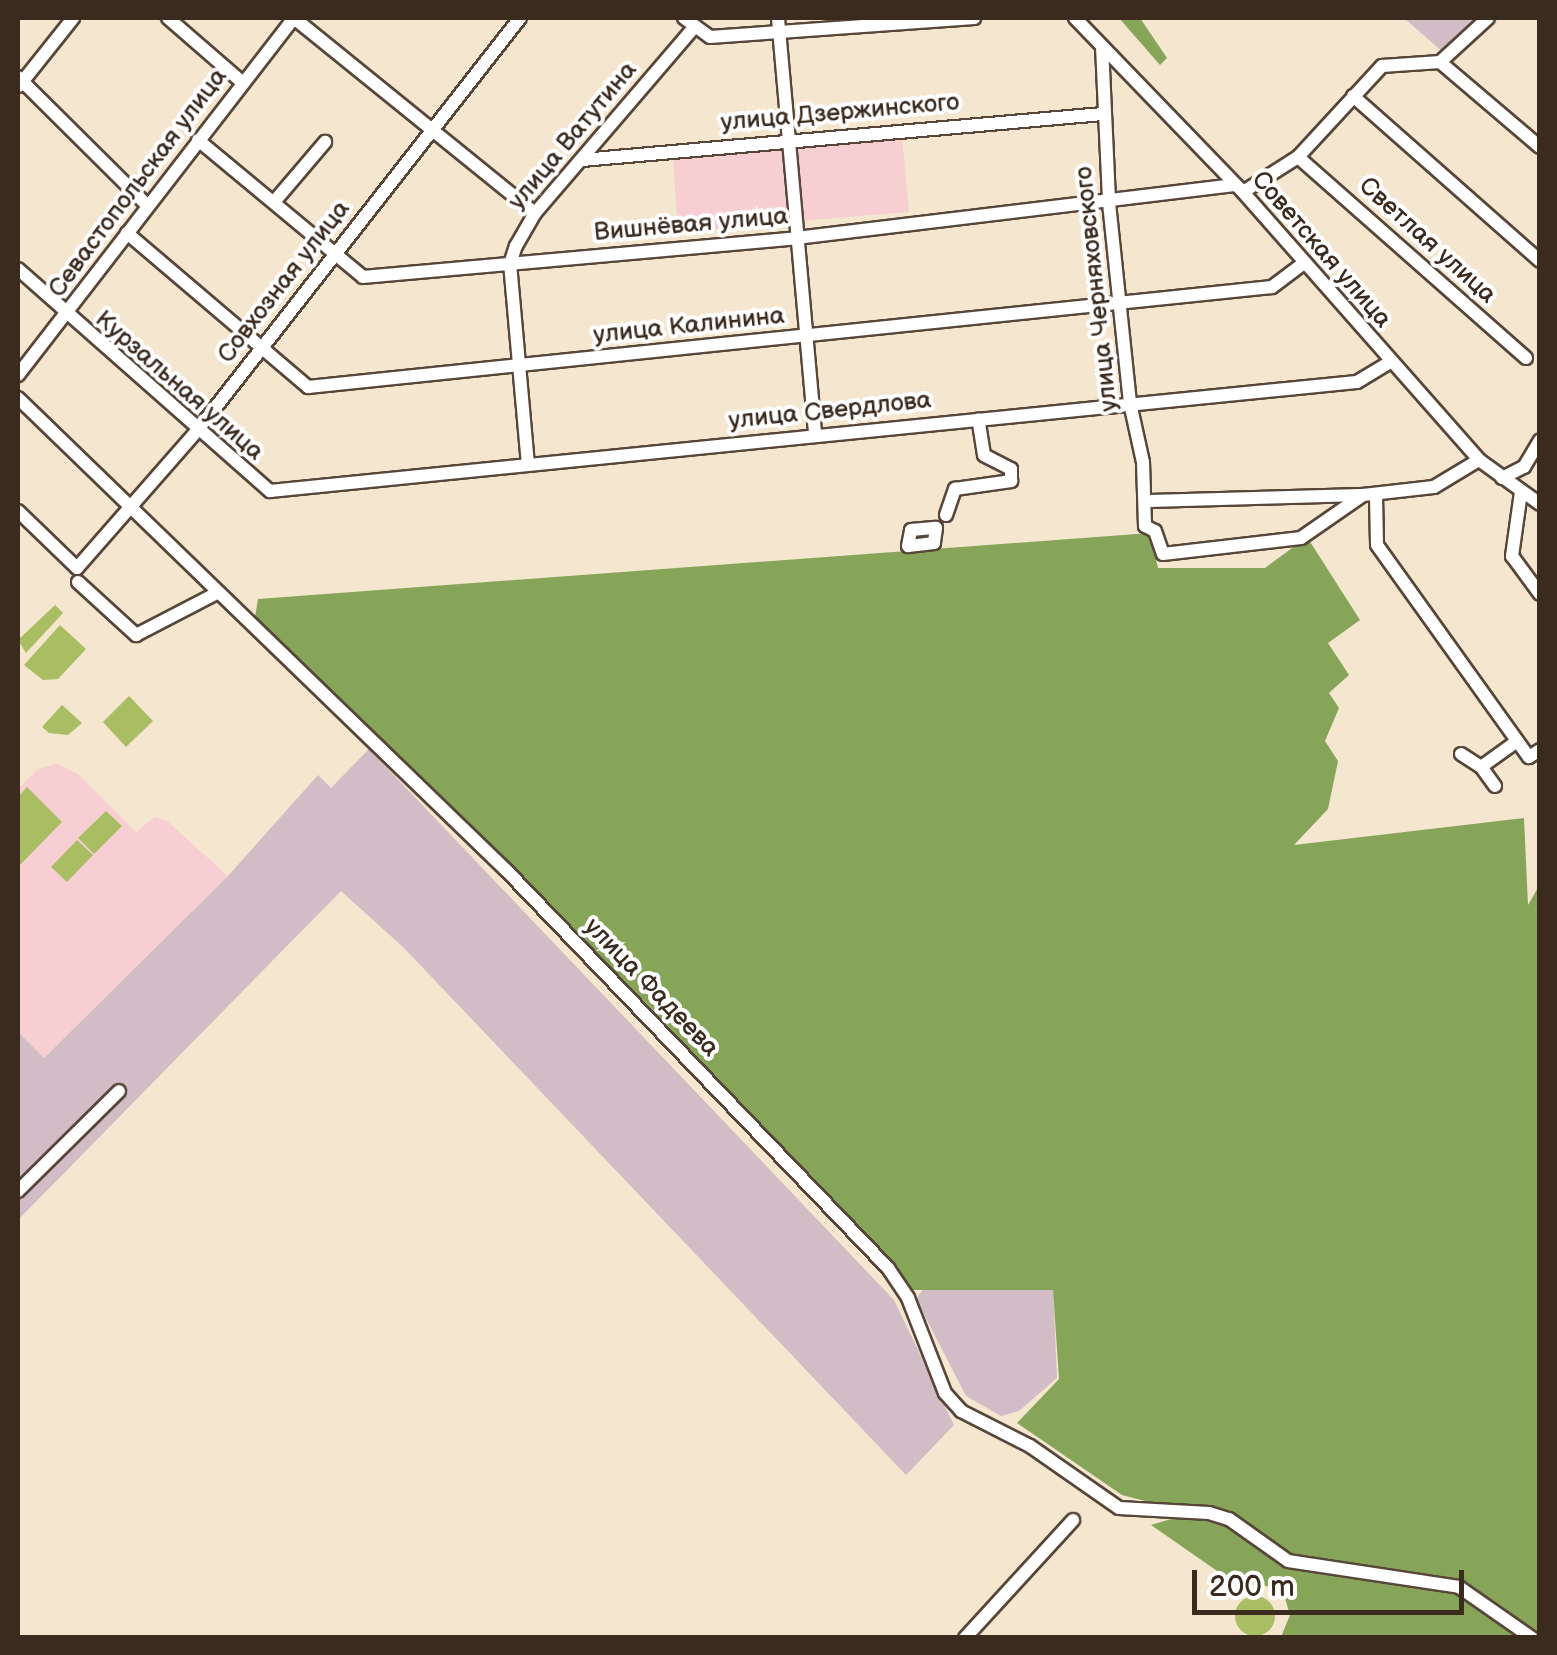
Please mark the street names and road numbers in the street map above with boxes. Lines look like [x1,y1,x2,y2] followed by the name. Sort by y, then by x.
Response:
[502,56,644,216] street label: улица Ватутина
[42,63,234,303] street label: Севастопольская улица
[720,88,960,138] street label: улица Дзержинского
[1069,165,1125,413] street label: улица Черняховского
[1245,166,1397,334] street label: Советская улица
[1352,172,1502,310] street label: Светлая улица
[211,195,357,369] street label: Совхозная улица
[593,202,789,248] street label: Вишнёвая улица
[592,301,786,351] street label: улица Калинина
[89,305,269,467] street label: Курзальная улица
[727,385,933,437] street label: улица Свердлова
[577,912,725,1064] street label: улица Фадеева

